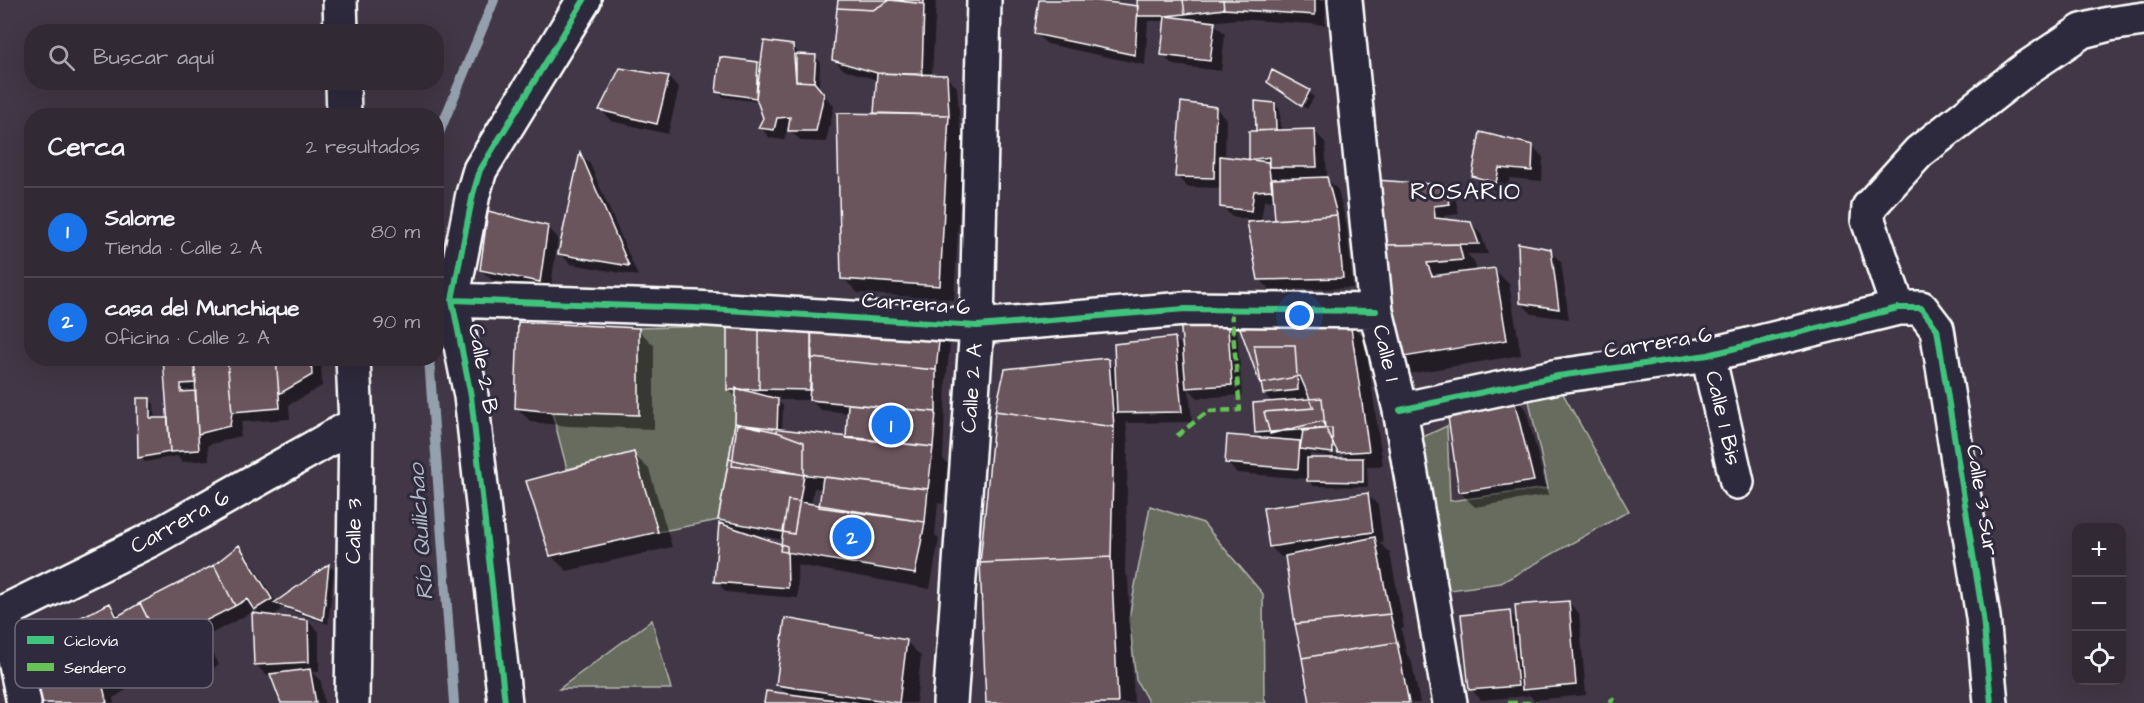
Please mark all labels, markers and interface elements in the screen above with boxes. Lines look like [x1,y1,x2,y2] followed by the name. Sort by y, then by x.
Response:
[24,24,444,90] search box
[45,41,78,74] icon: search
[93,42,214,73] text: Buscar aquí
[48,129,125,165] text: Cerca
[306,133,420,161] text: 2 resultados
[1410,175,1522,209] district label: ROSARIO
[105,203,175,234] text: Salome
[66,218,69,246] text: 1
[371,218,420,246] text: 80 m
[105,234,262,262] text: Tienda · Calle 2 A
[861,285,972,323] street label: Carrera 6
[105,293,300,324] text: casa del Munchique
[1285,301,1314,330] your location
[62,308,73,336] text: 2
[372,308,420,336] text: 90 m
[1602,319,1714,367] street label: Carrera 6
[460,321,506,417] street label: Calle 2 B
[1364,322,1408,385] street label: Calle 1
[105,324,270,352] text: Oficina · Calle 2 A
[953,342,991,434] street label: Calle 2 A
[1697,368,1749,468] street label: Calle 1 Bis
[872,402,910,448] pin: 1
[1958,442,2006,558] street label: Calle 3 Sur
[399,461,443,602] water label: Río Quilichao
[125,482,235,562] street label: Carrera 6
[338,498,370,564] street label: Calle 3
[832,514,872,560] pin: 2
[2072,523,2126,685] map controls
[2072,523,2126,577] button: +
[2072,577,2126,631] button: −
[15,619,213,688] legend
[64,630,118,652] text: Ciclovía
[2072,631,2126,685] button: locate
[64,657,126,679] text: Sendero

